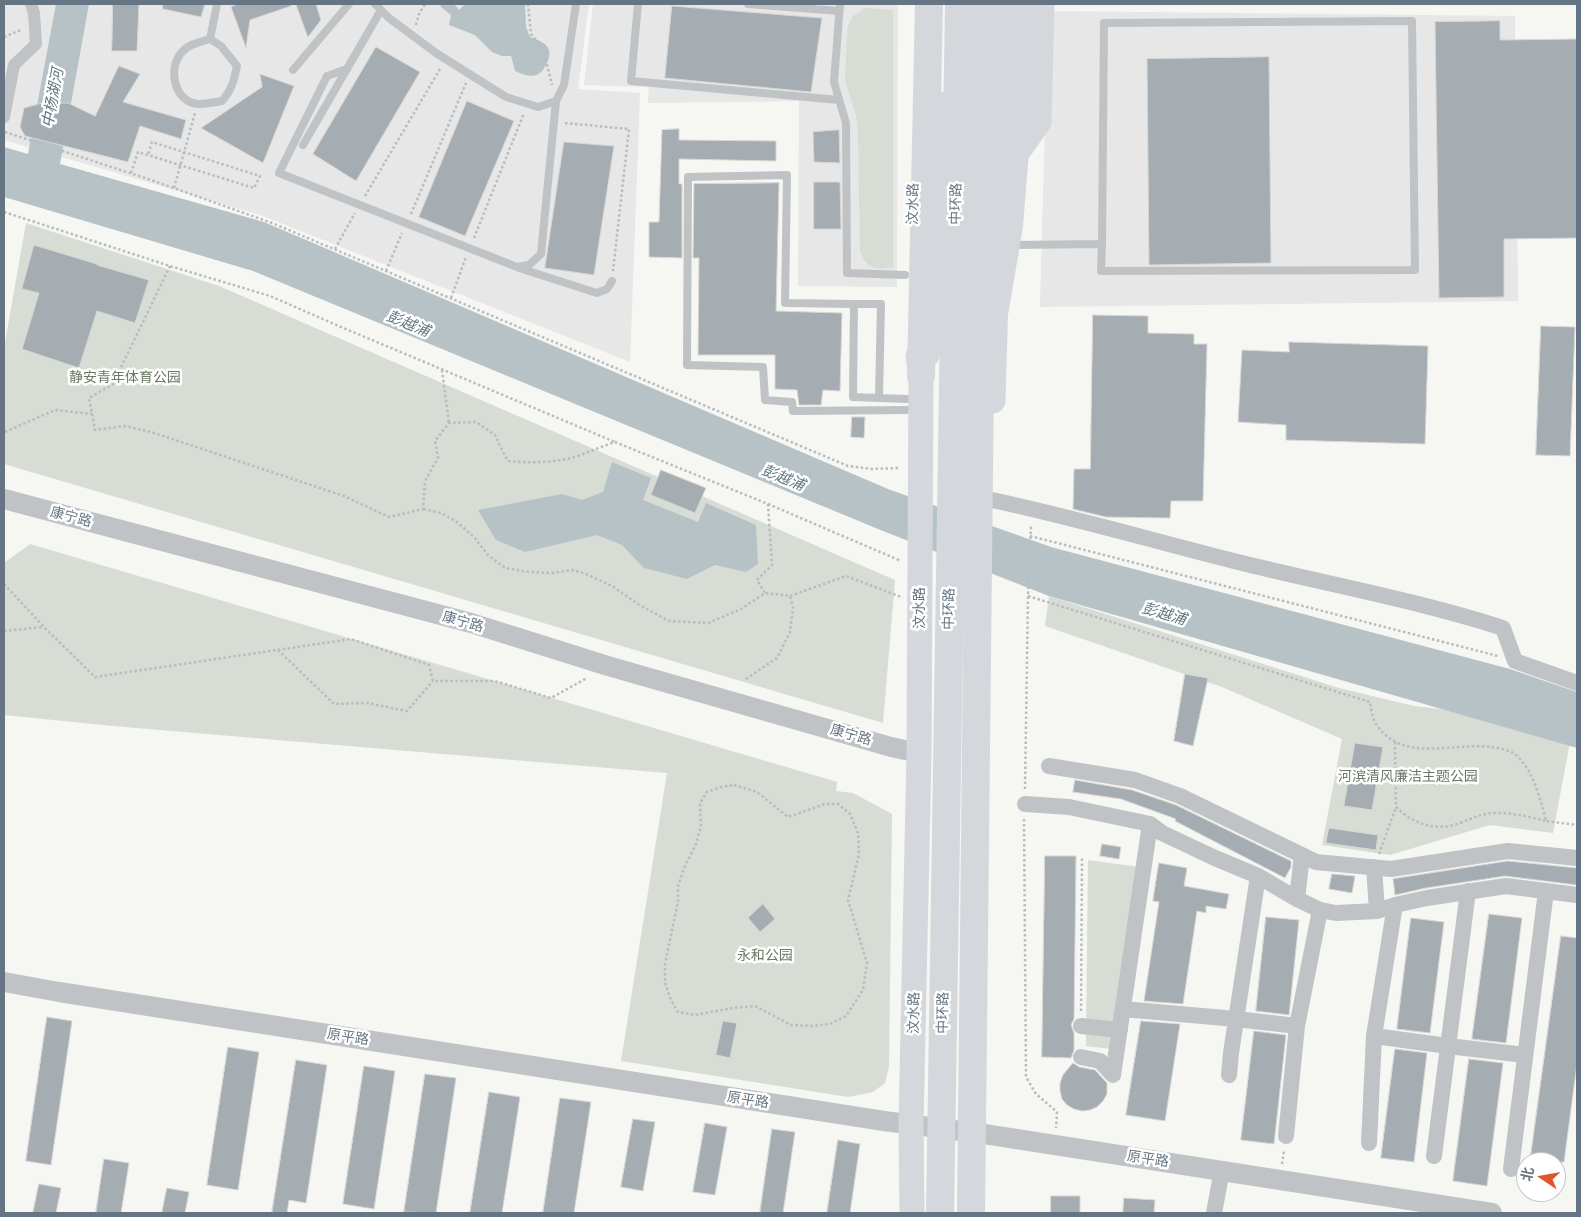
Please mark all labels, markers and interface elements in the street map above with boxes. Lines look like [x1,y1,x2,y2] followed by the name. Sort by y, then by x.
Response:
[39,67,67,129] water label: 中杨湖河
[904,183,922,225] street label: 汶水路
[947,183,965,225] street label: 中环路
[384,307,432,341] water label: 彭越浦
[69,370,181,386] park label: 静安青年体育公园
[759,461,807,495] water label: 彭越浦
[49,503,93,531] street label: 康宁路
[912,587,928,629] street label: 汶水路
[940,588,958,630] street label: 中环路
[1140,599,1188,629] water label: 彭越浦
[440,608,486,636] street label: 康宁路
[828,721,874,749] street label: 康宁路
[1338,769,1478,785] park label: 河滨清风廉洁主题公园
[737,948,793,964] park label: 永和公园
[905,992,923,1034] street label: 汶水路
[934,992,952,1034] street label: 中环路
[326,1025,370,1049] street label: 原平路
[726,1088,770,1112] street label: 原平路
[1126,1147,1170,1171] street label: 原平路
[1516,1152,1566,1202] north arrow
[1518,1166,1537,1183] text: 北

